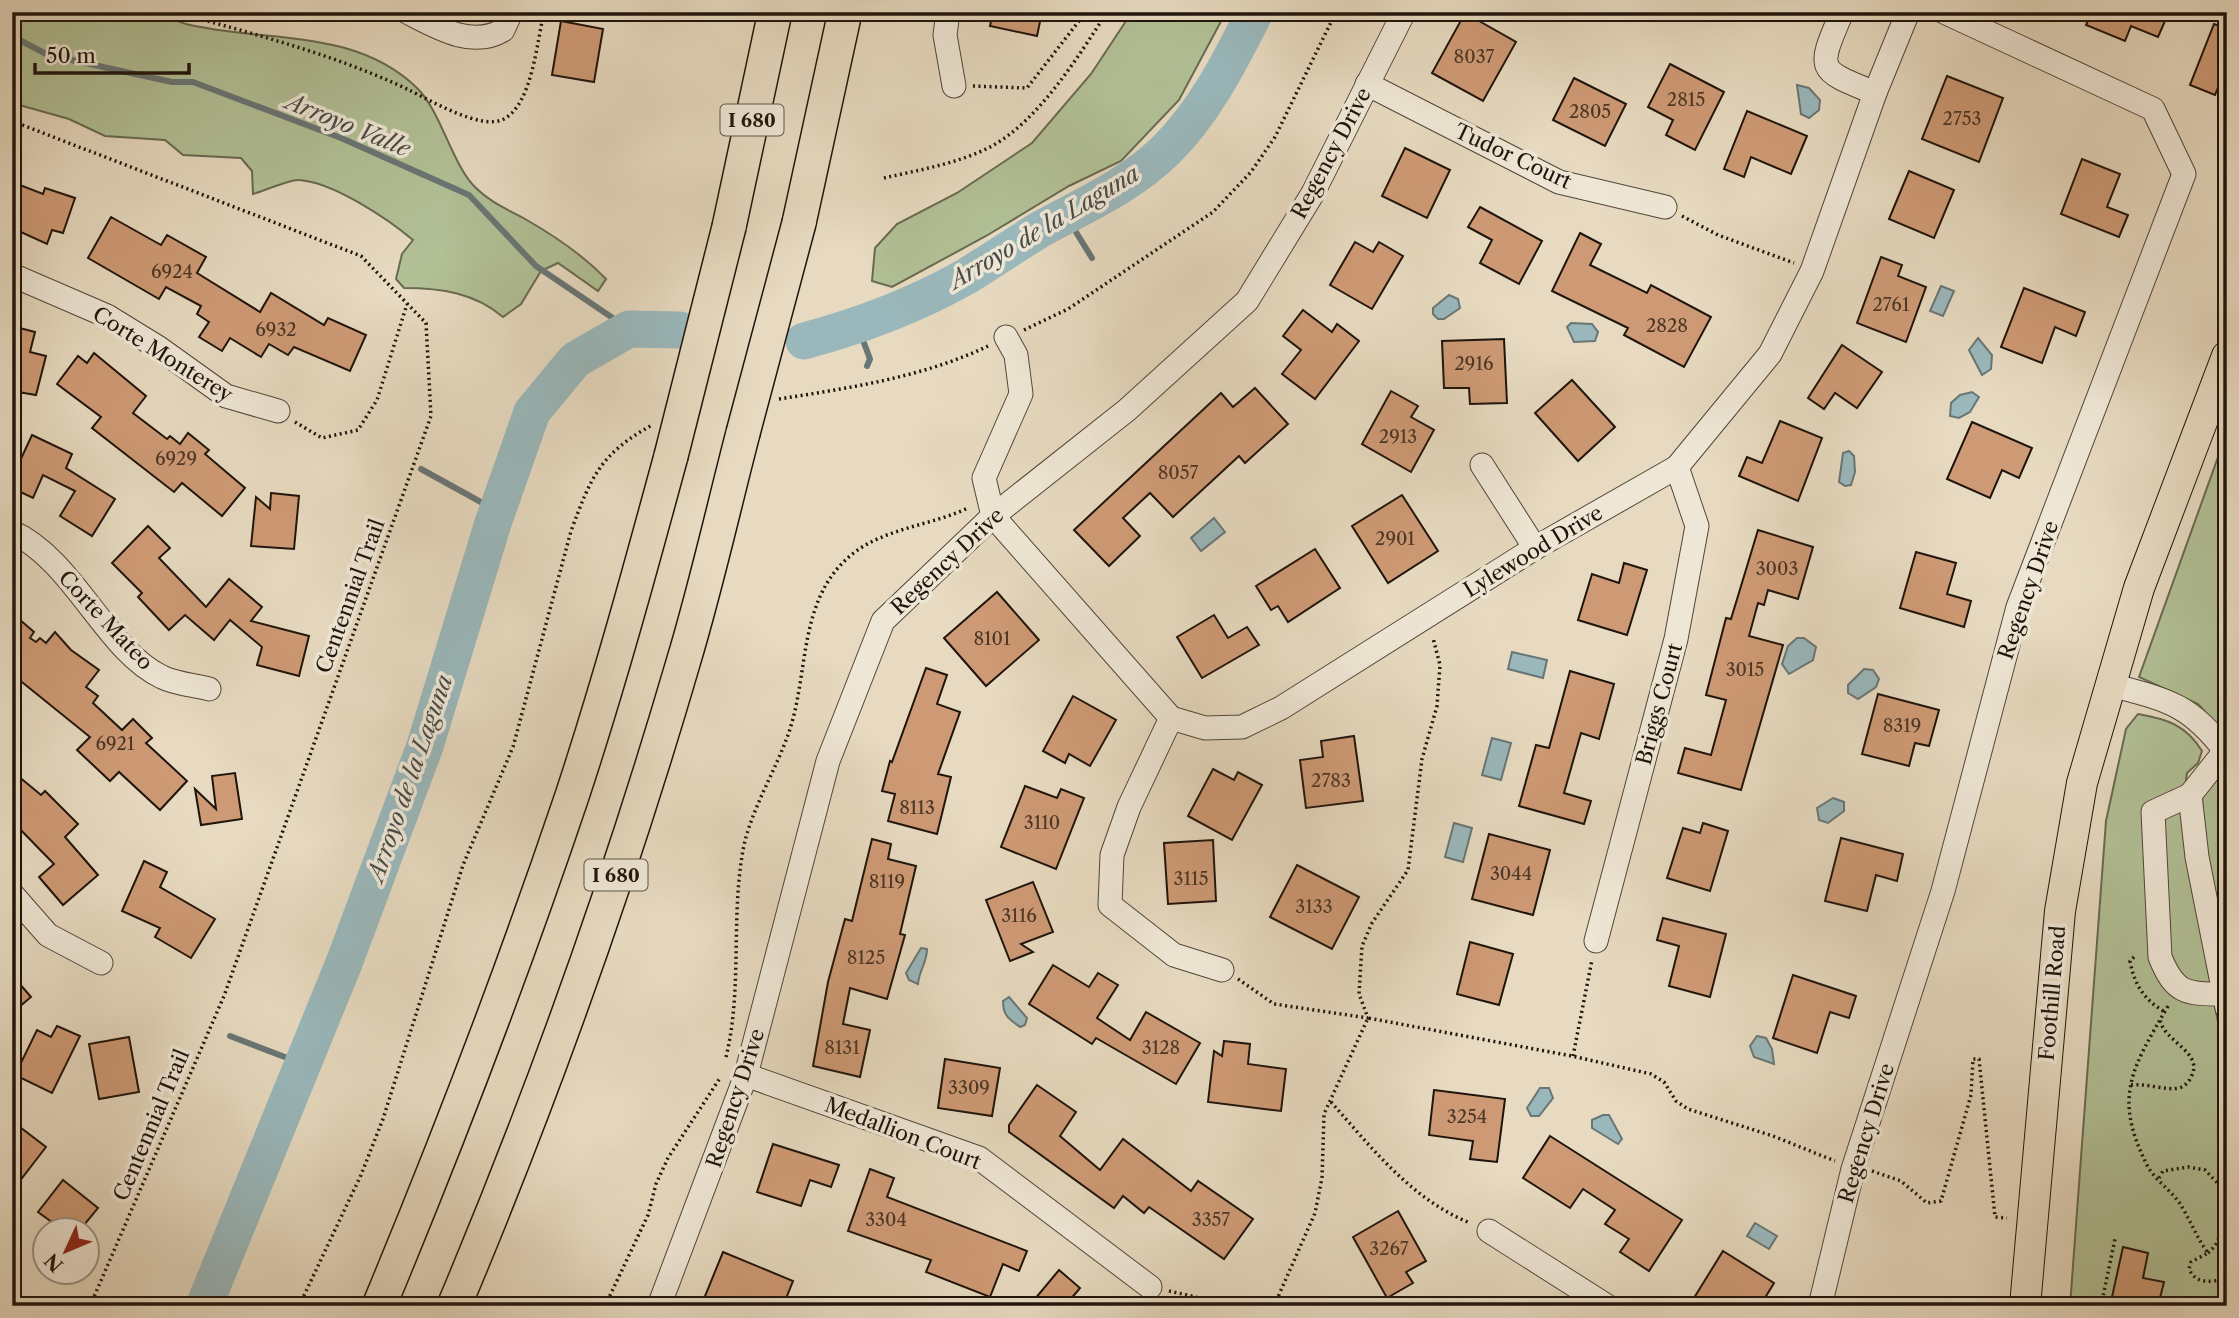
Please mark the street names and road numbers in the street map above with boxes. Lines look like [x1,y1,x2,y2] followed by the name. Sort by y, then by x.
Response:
[1286,83,1376,223] street label: Regency Drive
[720,104,784,136] road number: I 680
[1451,118,1576,194] street label: Tudor Court
[88,301,238,407] street label: Corte Monterey
[1459,500,1607,602] street label: Lylewood Drive
[886,502,1008,620] street label: Regency Drive
[311,515,389,677] street label: Centennial Trail
[1993,517,2063,663] street label: Regency Drive
[54,565,158,675] street label: Corte Mateo
[1631,640,1687,768] street label: Briggs Court
[584,860,648,890] road number: I 680
[2034,924,2070,1062] street label: Foothill Road
[701,1025,769,1171] street label: Regency Drive
[108,1045,194,1205] street label: Centennial Trail
[1833,1060,1899,1206] street label: Regency Drive
[821,1092,985,1174] street label: Medallion Court

